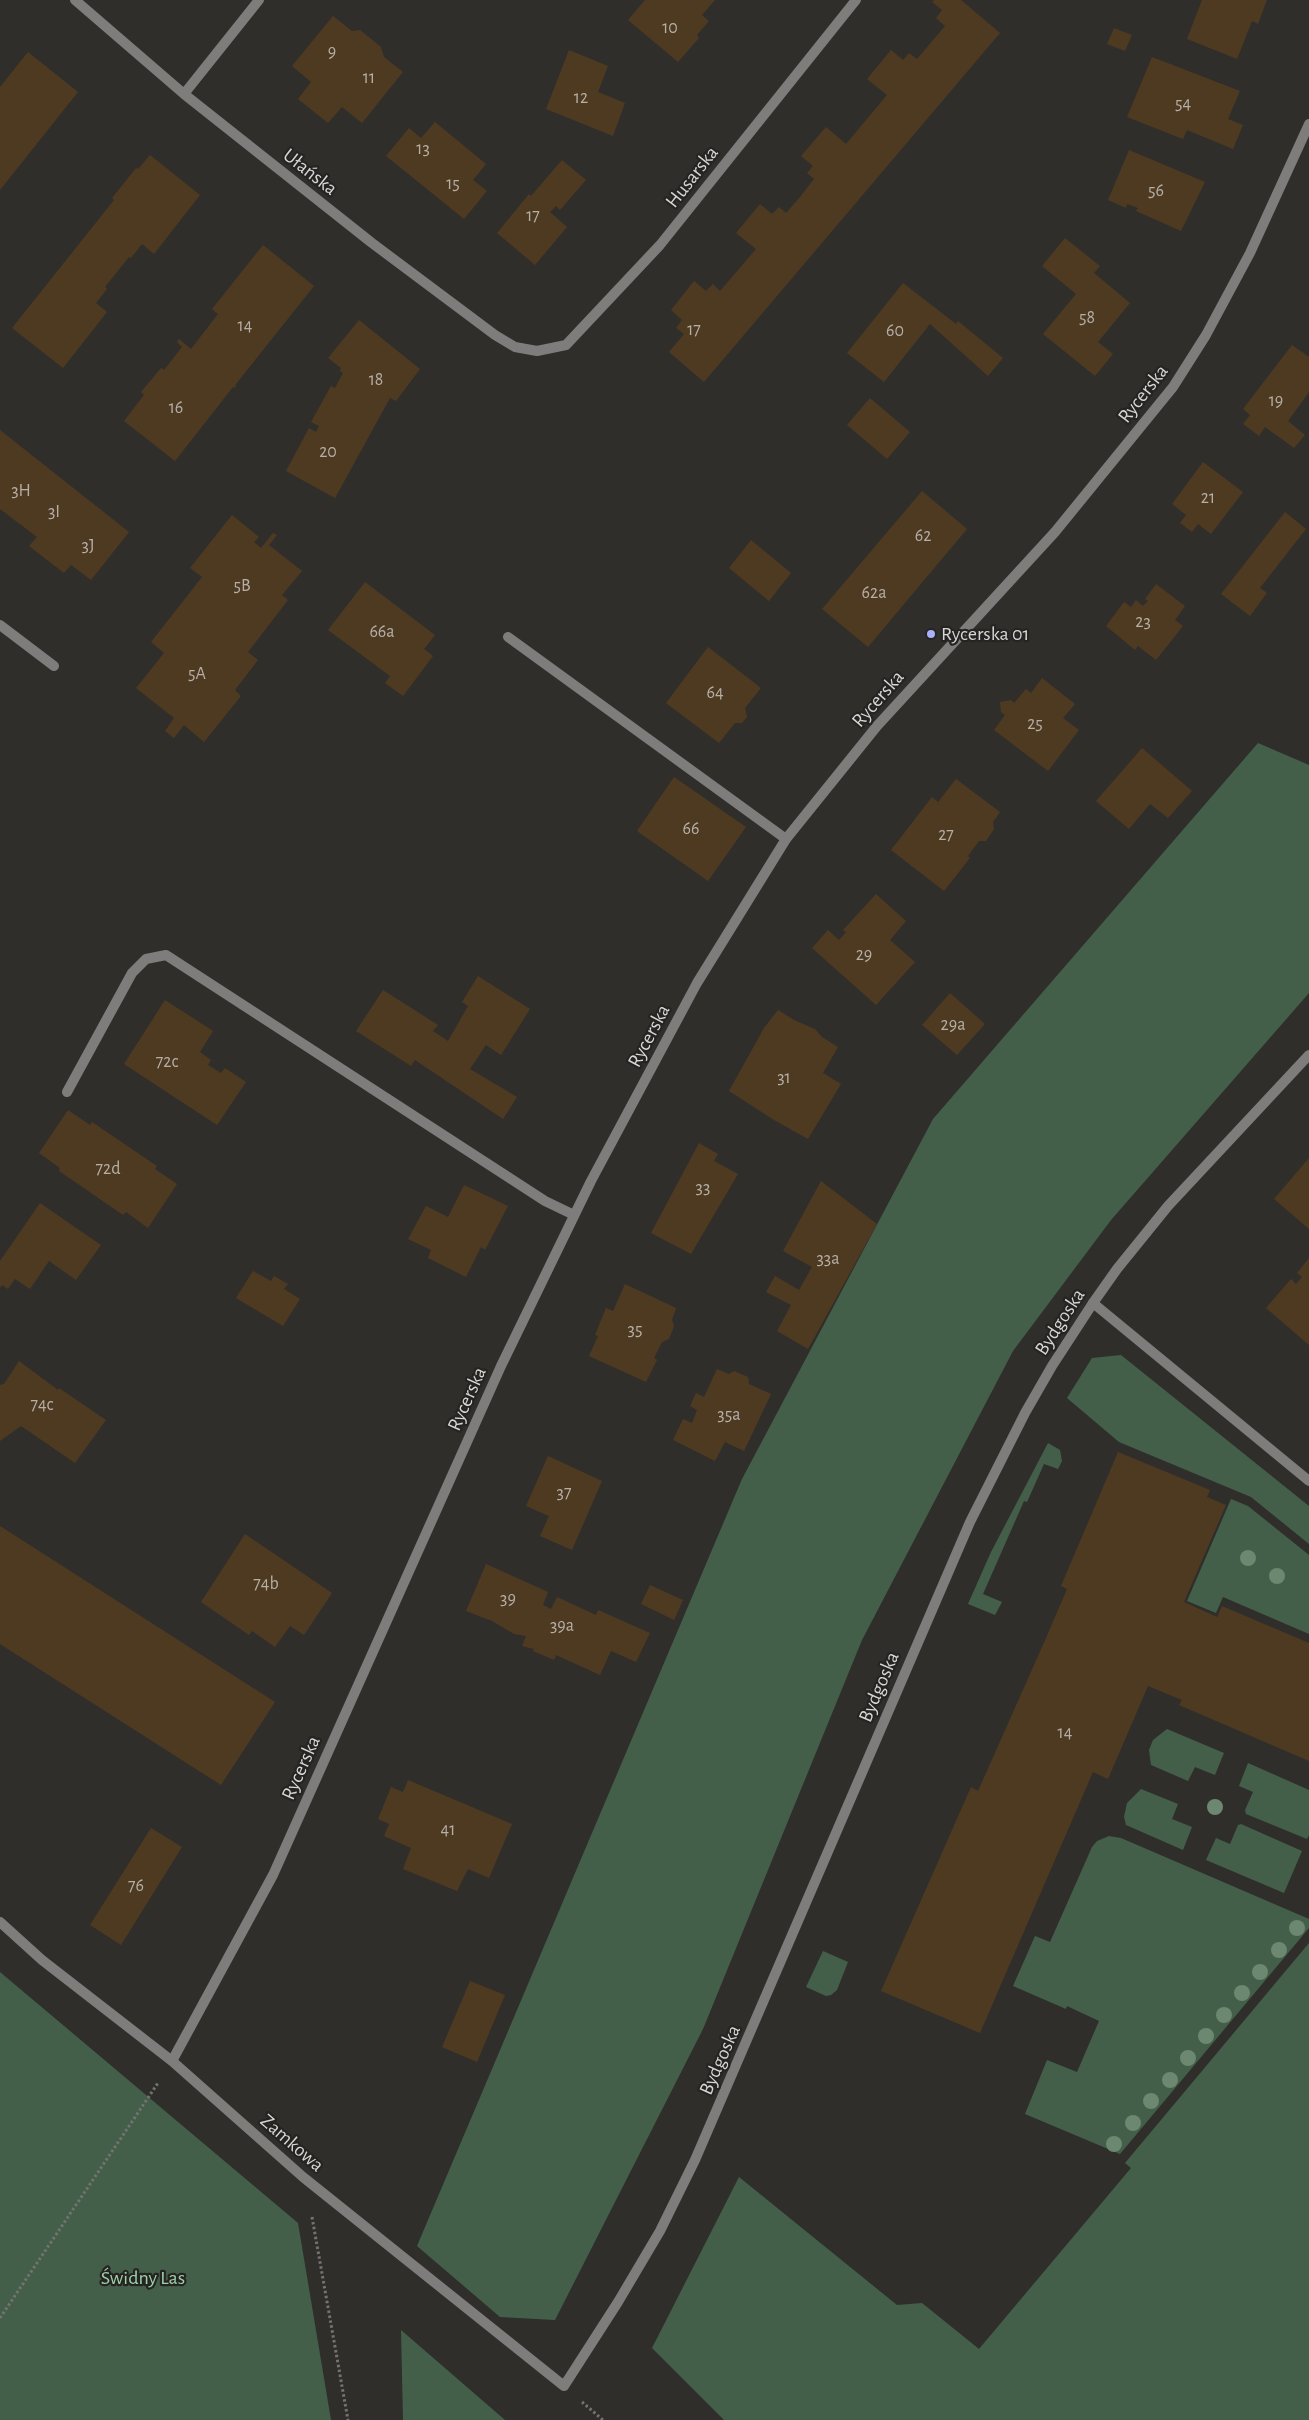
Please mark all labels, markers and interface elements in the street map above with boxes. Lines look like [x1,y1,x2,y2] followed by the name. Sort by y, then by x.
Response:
[662,17,678,39] house number: 10
[328,41,336,63] house number: 9
[363,67,375,89] house number: 11
[574,87,588,109] house number: 12
[1175,93,1191,115] house number: 54
[416,138,430,160] house number: 13
[660,141,724,213] street label: Husarska
[278,143,342,201] street label: Ułańska
[446,173,460,195] house number: 15
[1148,180,1164,202] house number: 56
[526,205,540,227] house number: 17
[1079,307,1095,329] house number: 58
[238,315,252,337] house number: 14
[687,319,701,341] house number: 17
[886,320,904,342] house number: 60
[1113,360,1173,428] street label: Rycerska
[369,369,383,391] house number: 18
[1269,390,1283,412] house number: 19
[169,397,183,419] house number: 16
[319,441,337,463] house number: 20
[11,480,31,502] house number: 3H
[1201,487,1215,509] house number: 21
[48,501,60,523] house number: 3I
[915,525,931,547] house number: 62
[82,535,94,557] house number: 3J
[233,575,251,597] house number: 5B
[862,582,886,604] house number: 62a
[1135,611,1151,633] house number: 23
[369,621,395,643] house number: 66a
[941,622,1029,646] place label: Rycerska 01
[925,628,937,640] marker: Rycerska 01
[188,663,206,685] house number: 5A
[847,666,909,732] street label: Rycerska
[706,682,724,704] house number: 64
[1027,713,1043,735] house number: 25
[683,818,699,840] house number: 66
[938,824,954,846] house number: 27
[856,944,872,966] house number: 29
[623,1000,675,1072] street label: Rycerska
[941,1014,965,1036] house number: 29a
[156,1051,178,1073] house number: 72c
[777,1067,791,1089] house number: 31
[95,1158,121,1180] house number: 72d
[696,1177,710,1199] house number: 33
[816,1248,840,1270] house number: 33a
[1030,1284,1090,1360] street label: Bydgoska
[628,1319,642,1341] house number: 35
[442,1363,492,1435] street label: Rycerska
[30,1394,54,1416] house number: 74c
[717,1404,741,1426] house number: 35a
[557,1482,571,1504] house number: 37
[253,1573,279,1595] house number: 74b
[500,1588,516,1610] house number: 39
[550,1615,574,1637] house number: 39a
[853,1648,905,1726] street label: Bydgoska
[1058,1722,1072,1744] house number: 14
[276,1732,326,1804] street label: Rycerska
[441,1819,455,1841] house number: 41
[128,1875,144,1897] house number: 76
[694,2021,746,2099] street label: Bydgoska
[255,2109,329,2177] street label: Zamkowa
[101,2266,185,2290] park label: Świdny Las

